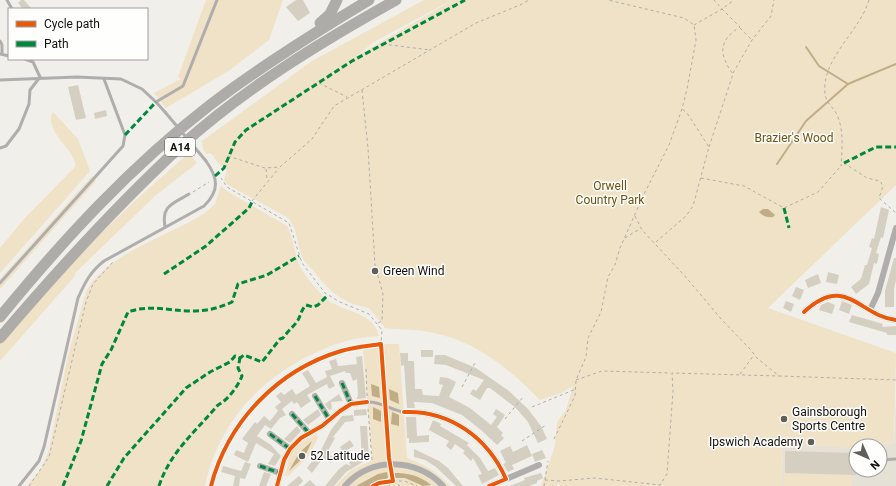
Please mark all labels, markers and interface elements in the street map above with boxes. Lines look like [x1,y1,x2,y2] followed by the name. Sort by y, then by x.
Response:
[8,8,148,60] legend
[44,17,100,31] text: Cycle path
[44,37,69,51] text: Path
[755,131,833,145] park label: Brazier's Wood
[165,138,195,156] road number: A14
[576,179,645,207] park label: Orwell Country Park
[383,264,444,278] place label: Green Wind
[370,266,380,276] marker: Green Wind
[792,405,867,433] place label: Gainsborough Sports Centre
[779,414,789,424] marker: Gainsborough Sports Centre
[709,435,803,449] place label: Ipswich Academy
[806,437,816,447] marker: Ipswich Academy
[848,438,888,478] north arrow
[310,449,370,463] place label: 52 Latitude
[297,451,307,461] marker: 52 Latitude
[867,457,882,472] text: N

